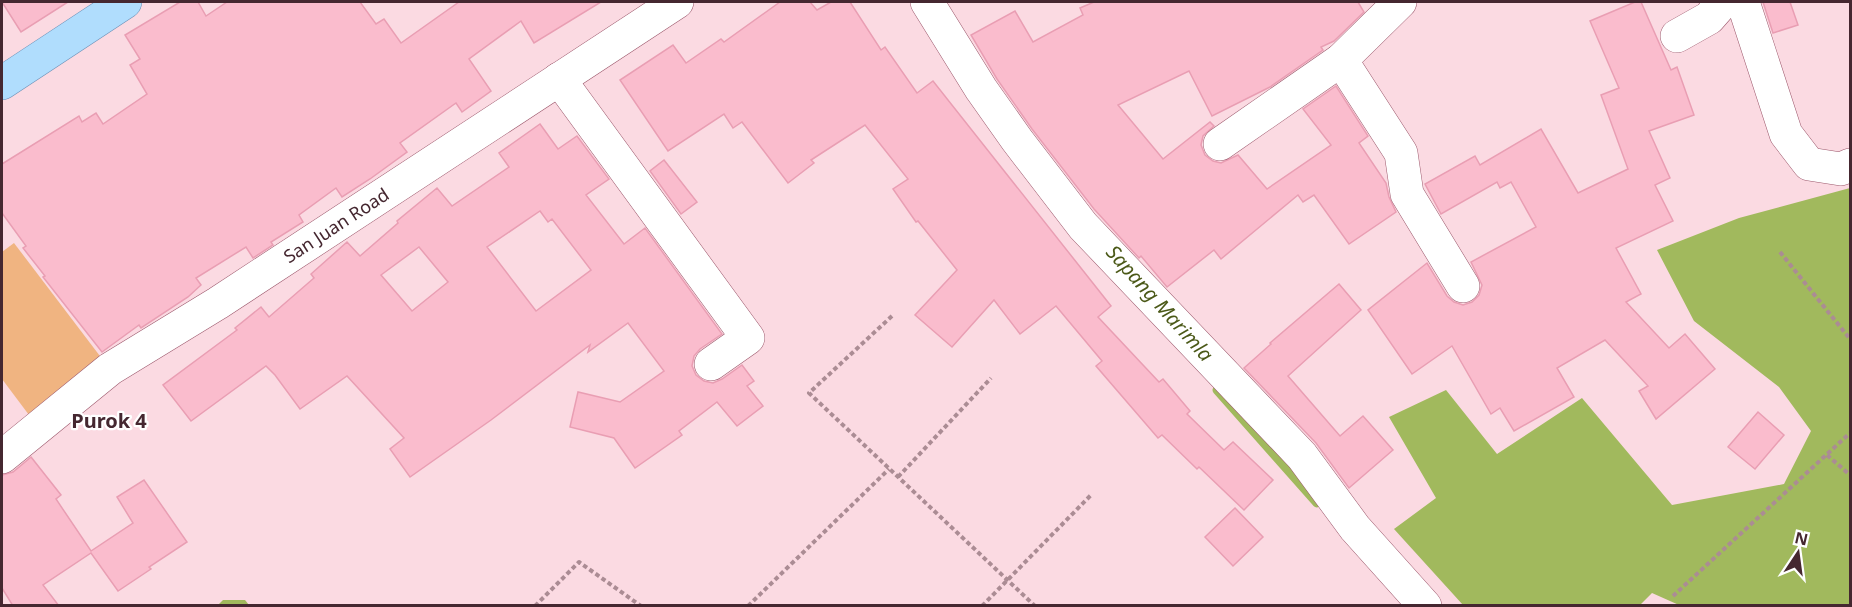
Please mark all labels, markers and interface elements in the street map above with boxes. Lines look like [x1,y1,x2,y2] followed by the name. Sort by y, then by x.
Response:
[279,182,393,268] street label: San Juan Road
[1100,239,1220,367] water label: Sapang Marimla
[71,407,147,434] district label: Purok 4
[1768,523,1828,583] north arrow
[1793,526,1810,551] text: N

